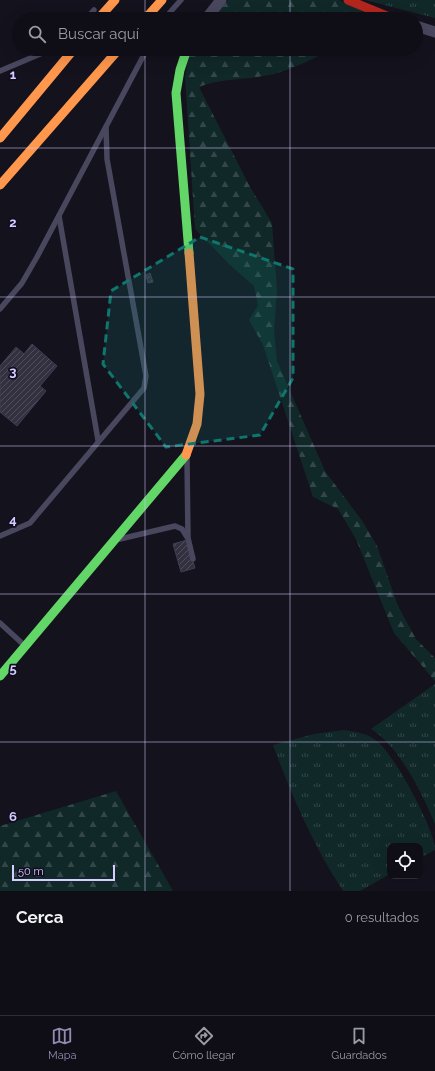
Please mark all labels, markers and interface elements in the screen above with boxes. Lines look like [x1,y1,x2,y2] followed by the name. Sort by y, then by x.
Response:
[12,12,423,56] search box
[26,23,48,45] icon: search
[58,25,139,43] text: Buscar aquí
[10,67,17,82] text: 1
[9,215,17,230] text: 2
[9,364,17,379] text: 3
[9,512,17,527] text: 4
[9,661,17,676] text: 5
[9,809,17,824] text: 6
[387,843,423,879] map controls
[387,843,423,879] button: locate
[12,863,115,882] scale bar
[18,865,44,878] text: 50 m
[16,907,64,927] text: Cerca
[345,910,419,925] text: 0 resultados
[48,1025,76,1062] tab: Mapa
[173,1025,235,1062] tab: Cómo llegar
[331,1025,387,1062] tab: Guardados

